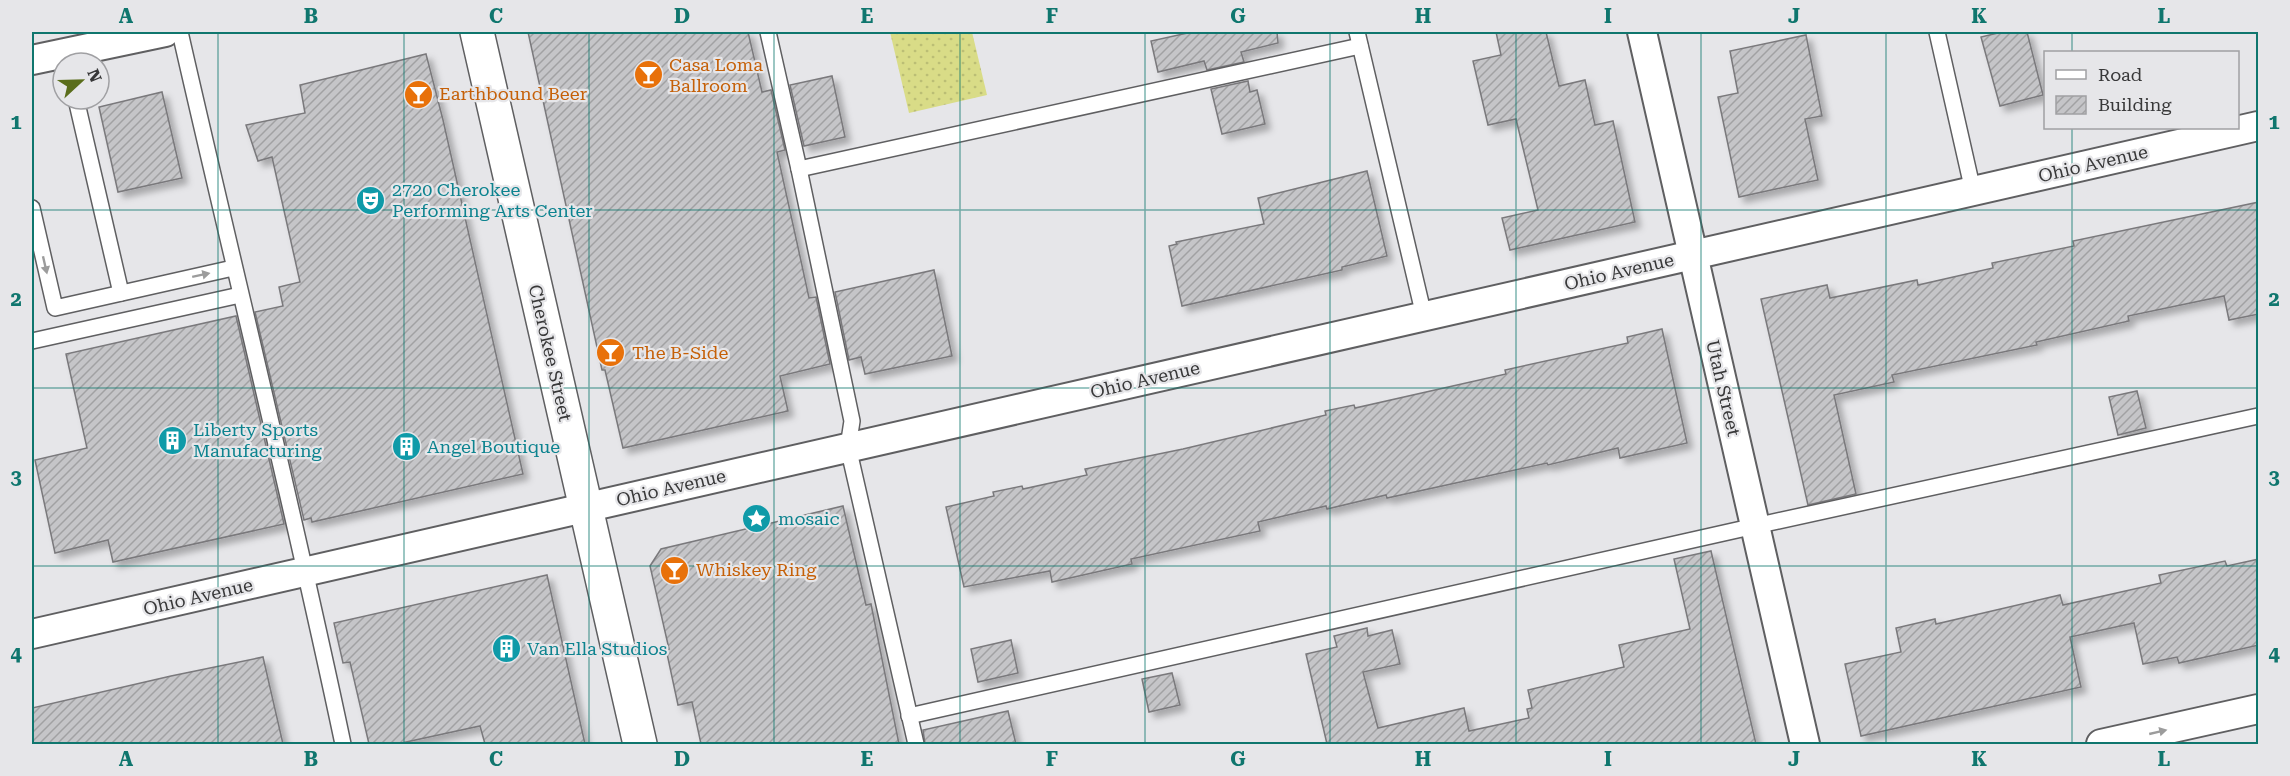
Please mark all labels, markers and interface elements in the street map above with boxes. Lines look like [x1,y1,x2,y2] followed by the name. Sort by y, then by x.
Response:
[119,4,134,28] text: A
[304,4,318,28] text: B
[489,4,503,28] text: C
[674,4,690,28] text: D
[861,4,874,28] text: E
[1046,4,1058,28] text: F
[1230,4,1246,28] text: G
[1415,4,1431,28] text: H
[1604,4,1612,28] text: I
[1788,4,1800,28] text: J
[1971,4,1987,28] text: K
[2158,4,2171,28] text: L
[51,51,111,111] north arrow
[2044,51,2239,129] legend
[669,54,763,96] place label: Casa Loma Ballroom
[632,59,664,91] bar icon: Casa Loma Ballroom
[2098,64,2143,85] text: Road
[83,66,106,85] text: N
[402,78,434,110] bar icon: Earthbound Beer
[439,83,587,104] place label: Earthbound Beer
[2098,94,2172,115] text: Building
[10,110,22,134] text: 1
[2268,110,2280,134] text: 1
[2036,141,2150,186] street label: Ohio Avenue
[392,179,593,221] place label: 2720 Cherokee Performing Arts Center
[355,184,387,216] theatre icon: 2720 Cherokee Performing Arts Center
[1562,249,1676,294] street label: Ohio Avenue
[40,255,50,274] one-way arrow
[192,270,211,279] one-way arrow
[525,283,576,424] street label: Cherokee Street
[10,287,22,311] text: 2
[2268,287,2280,311] text: 2
[595,337,627,369] bar icon: The B-Side
[1702,338,1745,438] street label: Utah Street
[632,342,728,363] place label: The B-Side
[1088,357,1202,402] street label: Ohio Avenue
[193,419,322,461] place label: Liberty Sports Manufacturing
[156,424,188,456] building icon: Liberty Sports Manufacturing
[390,431,422,463] building icon: Angel Boutique
[427,436,560,457] place label: Angel Boutique
[10,465,22,489] text: 3
[614,465,728,510] street label: Ohio Avenue
[2268,465,2280,489] text: 3
[741,503,773,535] place icon: mosaic
[778,508,840,529] place label: mosaic
[659,554,691,586] bar icon: Whiskey Ring
[696,559,817,580] place label: Whiskey Ring
[141,574,255,619] street label: Ohio Avenue
[490,633,522,665] building icon: Van Ella Studios
[527,638,667,659] place label: Van Ella Studios
[10,642,22,666] text: 4
[2268,642,2280,666] text: 4
[2148,726,2167,736] one-way arrow
[119,747,134,771] text: A
[304,747,318,771] text: B
[489,747,503,771] text: C
[674,747,690,771] text: D
[861,747,874,771] text: E
[1046,747,1058,771] text: F
[1230,747,1246,771] text: G
[1415,747,1431,771] text: H
[1604,747,1612,771] text: I
[1788,747,1800,771] text: J
[1971,747,1987,771] text: K
[2158,747,2171,771] text: L

